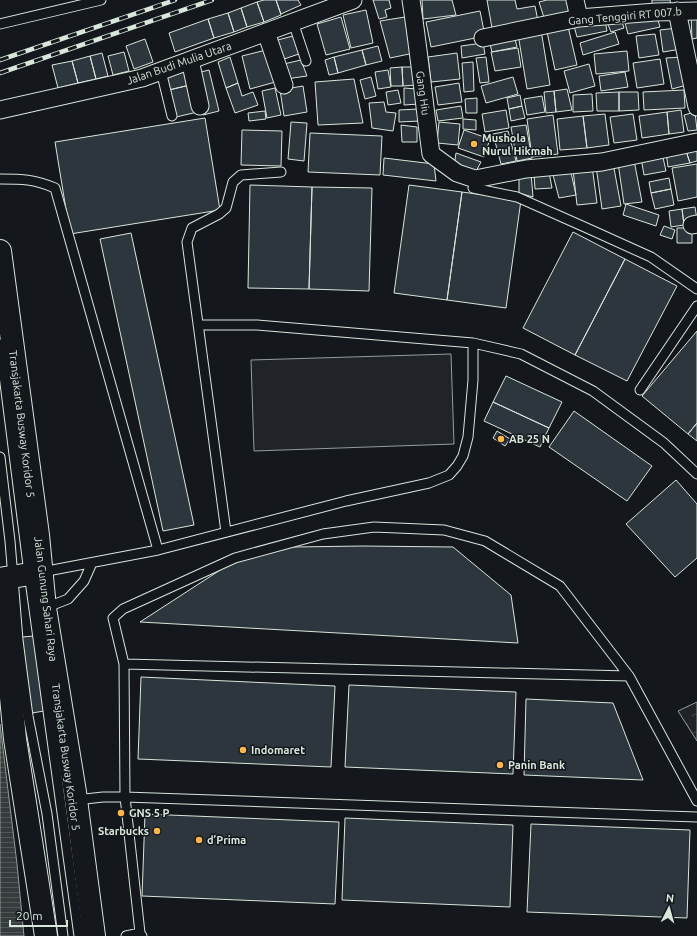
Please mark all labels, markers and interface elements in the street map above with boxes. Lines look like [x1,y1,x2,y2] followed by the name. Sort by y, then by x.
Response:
[568,5,682,27] street label: Gang Tenggiri RT 007.b
[125,39,233,87] street label: Jalan Budi Mulia Utara
[414,70,432,116] street label: Gang Hiu
[482,132,553,157] place label: Mushola Nurul Hikmah
[469,139,479,149] marker: Mushola Nurul Hikmah
[7,350,37,498] street label: Transjakarta Busway Koridor 5
[509,433,550,445] place label: AB 25 N
[496,434,506,444] marker: AB 25 N
[32,536,60,662] street label: Jalan Gunung Sahari Raya
[50,683,82,831] street label: Transjakarta Busway Koridor 5
[251,744,305,756] place label: Indomaret
[238,745,248,755] marker: Indomaret
[508,759,566,771] place label: Panin Bank
[495,760,505,770] marker: Panin Bank
[129,807,169,819] place label: GNS 5 P
[116,808,126,818] marker: GNS 5 P
[98,825,149,837] place label: Starbucks
[152,826,162,836] marker: Starbucks
[207,834,246,846] place label: d’Prima
[194,835,204,845] marker: d’Prima
[649,888,689,928] north arrow
[665,892,675,904] text: N
[10,902,67,928] scale bar
[16,909,43,922] text: 20 m

